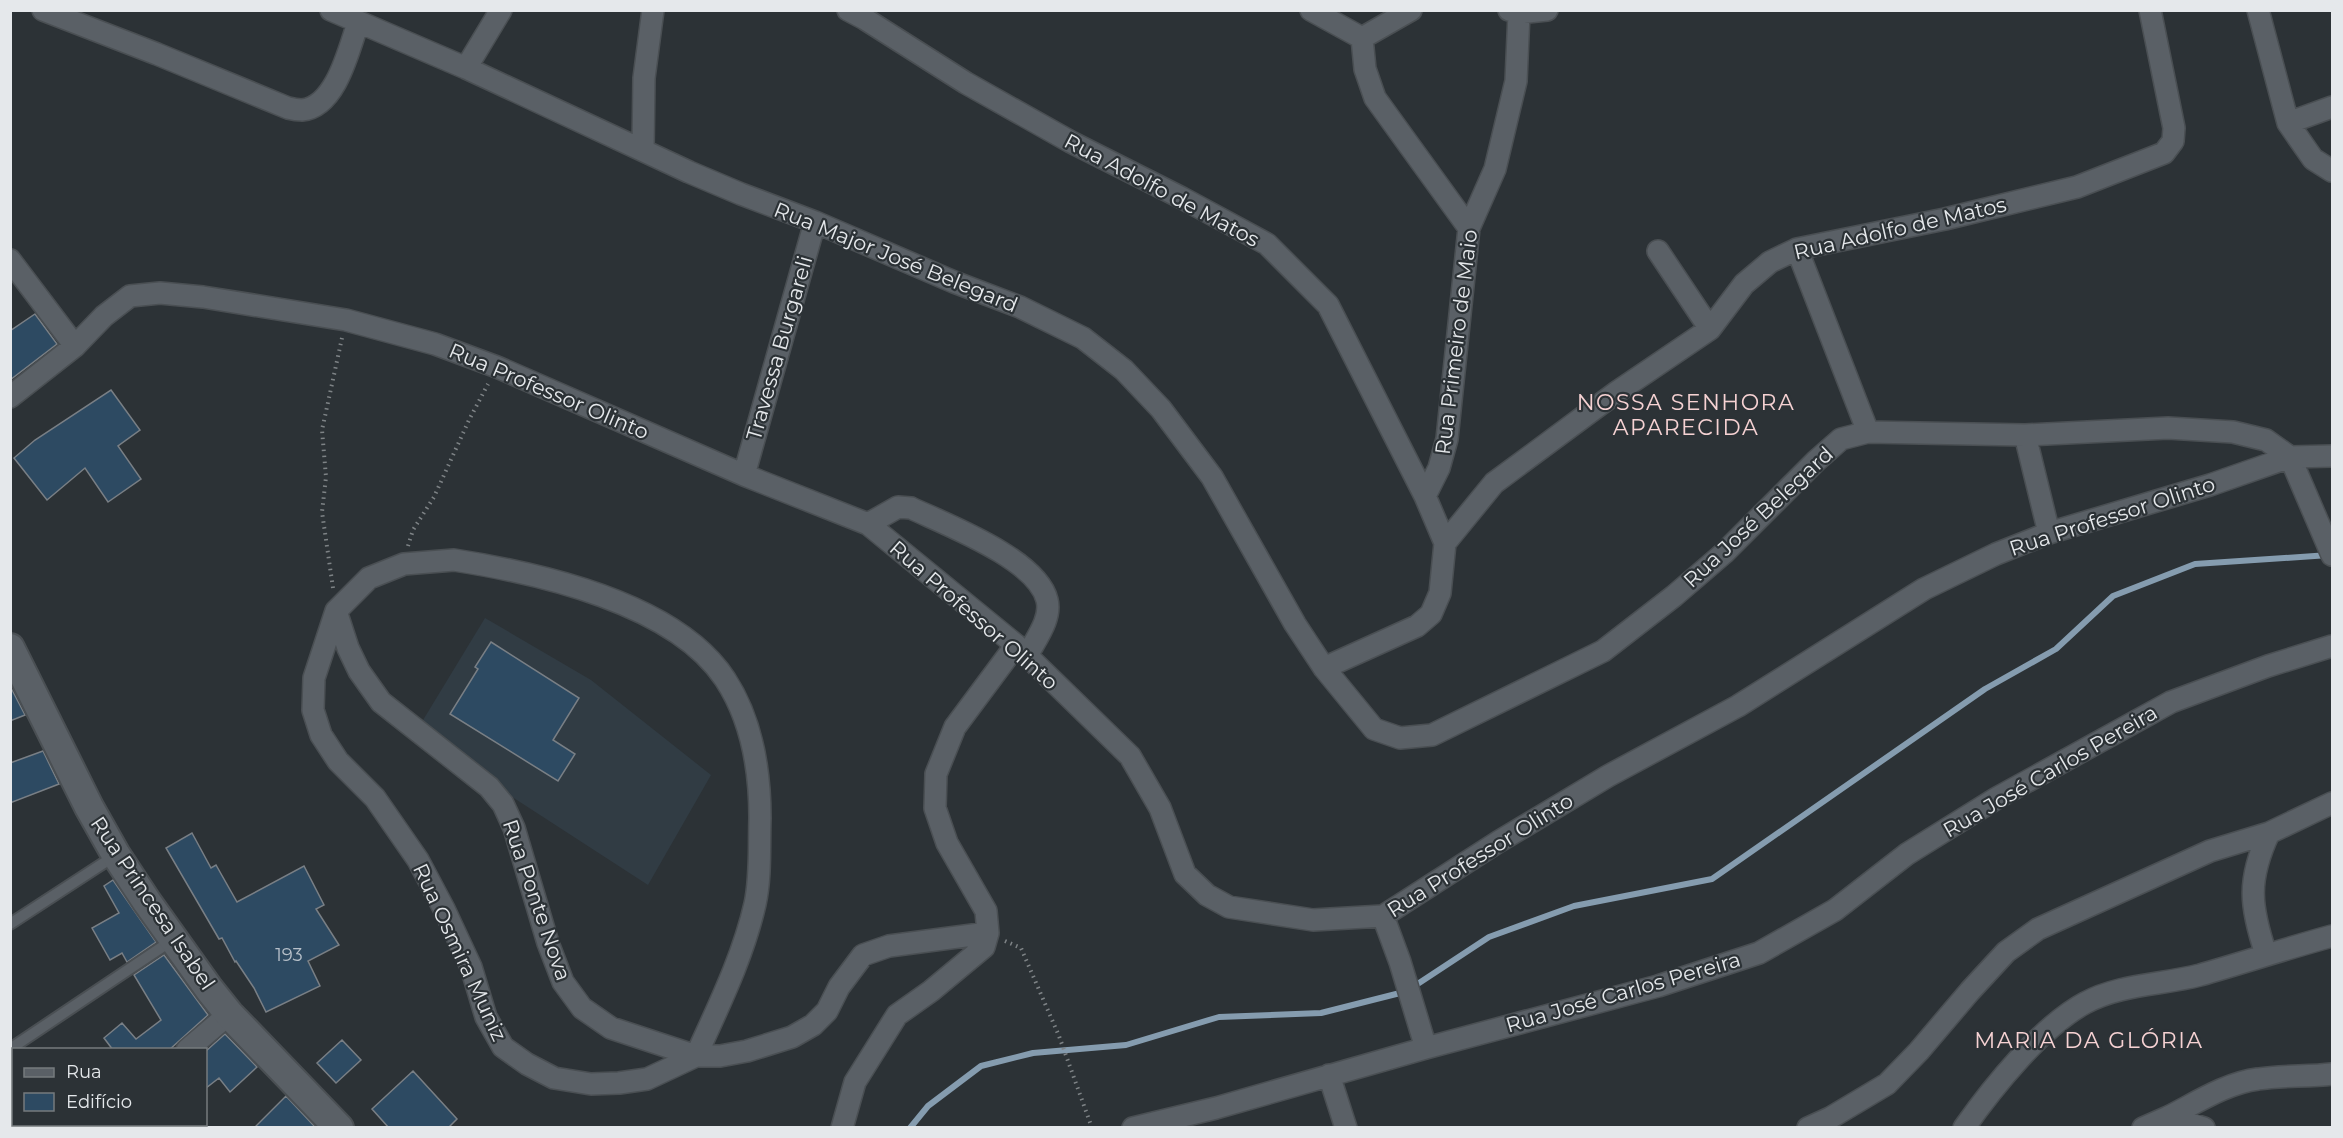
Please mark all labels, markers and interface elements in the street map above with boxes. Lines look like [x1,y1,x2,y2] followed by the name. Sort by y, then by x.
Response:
[1060,128,1264,252] street label: Rua Adolfo de Matos
[1791,191,2009,265] street label: Rua Adolfo de Matos
[770,197,1022,317] street label: Rua Major José Belegard
[1430,228,1482,456] street label: Rua Primeiro de Maio
[741,253,817,443] street label: Travessa Burgareli
[445,338,653,444] street label: Rua Professor Olinto
[1577,389,1795,441] district label: NOSSA SENHORA APARECIDA
[1678,441,1838,593] street label: Rua José Belegard
[2006,471,2218,561] street label: Rua Professor Olinto
[885,535,1063,695] street label: Rua Professor Olinto
[1938,699,2162,843] street label: Rua José Carlos Pereira
[1382,788,1578,922] street label: Rua Professor Olinto
[86,811,220,995] street label: Rua Princesa Isabel
[498,816,576,984] street label: Rua Ponte Nova
[408,859,512,1045] street label: Rua Osmira Muniz
[275,944,303,966] house number: 193
[1503,946,1743,1038] street label: Rua José Carlos Pereira
[1974,1027,2204,1054] district label: MARIA DA GLÓRIA
[12,1048,207,1126] legend
[66,1061,102,1083] text: Rua
[66,1091,132,1113] text: Edifício

